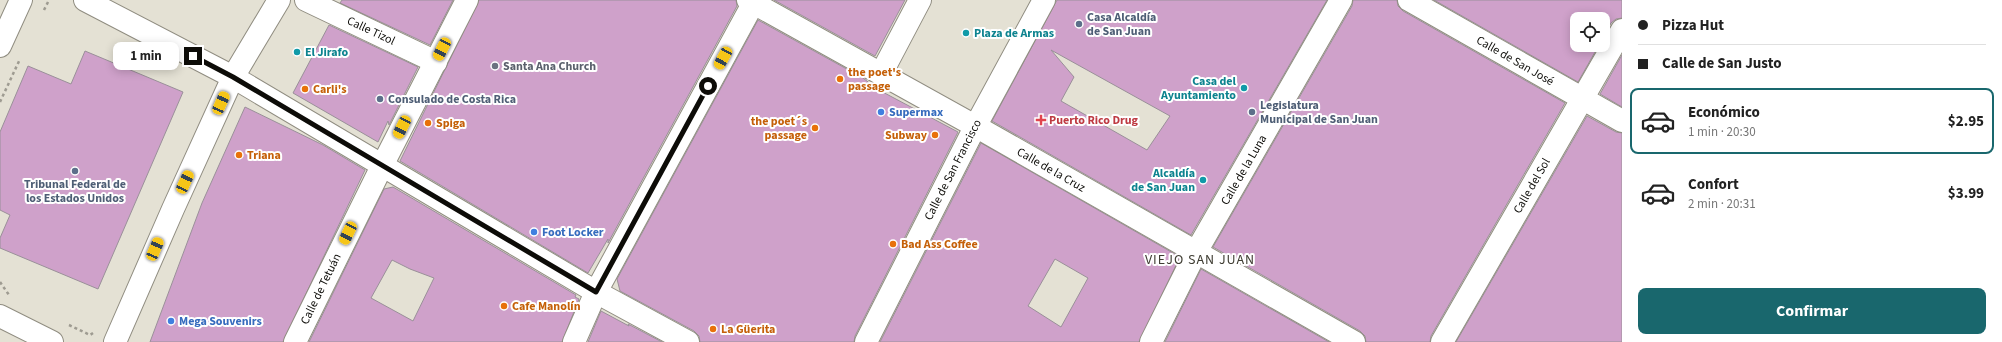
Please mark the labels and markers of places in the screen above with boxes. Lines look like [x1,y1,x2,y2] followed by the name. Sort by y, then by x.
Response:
[1087,9,1156,40] place label: Casa Alcaldía de San Juan
[1074,19,1084,29] marker: Casa Alcaldía de San Juan
[974,25,1054,42] place label: Plaza de Armas
[961,28,971,38] marker: Plaza de Armas
[305,44,349,61] place label: El Jirafo
[292,47,302,57] marker: El Jirafo
[503,58,596,75] place label: Santa Ana Church
[490,61,500,71] marker: Santa Ana Church
[848,64,901,95] place label: the poet's passage
[1160,73,1237,104] place label: Casa del Ayuntamiento
[835,74,845,84] marker: the poet's passage
[313,81,347,98] place label: Carli's
[1239,83,1249,93] marker: Casa del Ayuntamiento
[300,84,310,94] marker: Carli's
[388,91,516,108] place label: Consulado de Costa Rica
[375,94,385,104] marker: Consulado de Costa Rica
[1260,97,1378,128] place label: Legislatura Municipal de San Juan
[889,104,943,121] place label: Supermax
[876,107,886,117] marker: Supermax
[1247,107,1257,117] marker: Legislatura Municipal de San Juan
[1049,112,1139,129] place label: Puerto Rico Drug
[751,113,807,144] place label: the poet´s passage
[436,115,465,132] place label: Spiga
[1036,115,1046,125] marker: Puerto Rico Drug
[423,118,433,128] marker: Spiga
[810,123,820,133] marker: the poet´s passage
[885,127,928,144] place label: Subway
[930,130,940,140] marker: Subway
[247,147,281,164] place label: Triana
[234,150,244,160] marker: Triana
[1131,165,1195,196] place label: Alcaldía de San Juan
[70,166,80,176] marker: Tribunal Federal de los Estados Unidos
[1198,175,1208,185] marker: Alcaldía de San Juan
[24,176,126,207] place label: Tribunal Federal de los Estados Unidos
[542,224,604,241] place label: Foot Locker
[529,227,539,237] marker: Foot Locker
[901,236,978,253] place label: Bad Ass Coffee
[888,239,898,249] marker: Bad Ass Coffee
[512,298,581,315] place label: Cafe Manolín
[499,301,509,311] marker: Cafe Manolín
[179,313,262,330] place label: Mega Souvenirs
[166,316,176,326] marker: Mega Souvenirs
[721,321,775,338] place label: La Güerita
[708,324,718,334] marker: La Güerita

